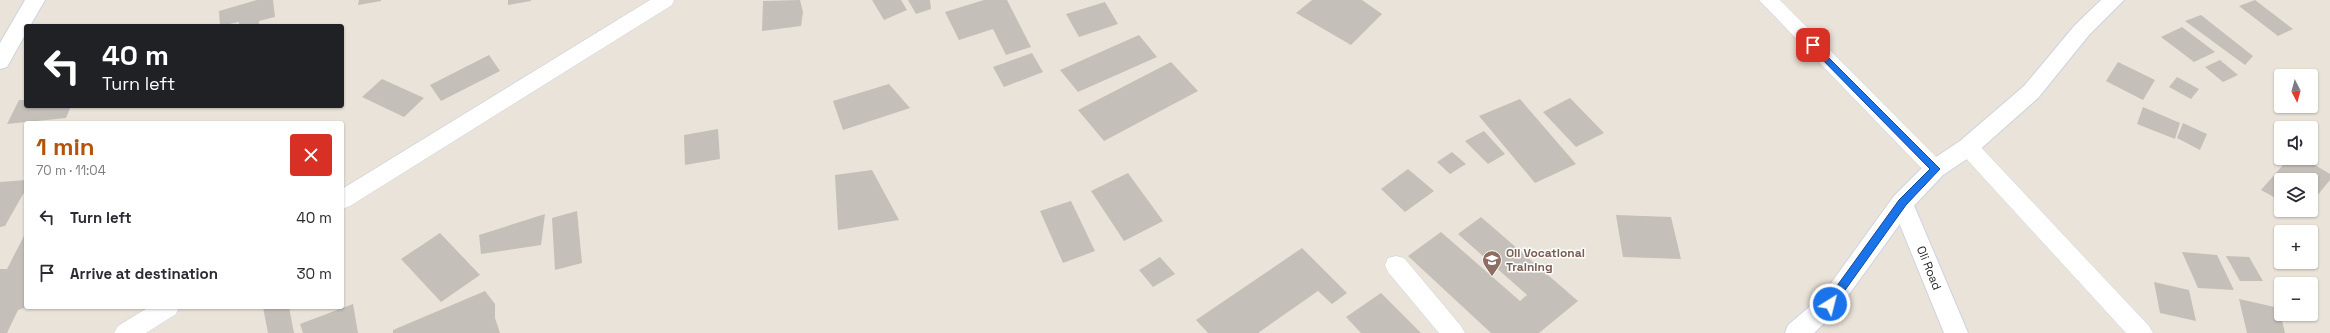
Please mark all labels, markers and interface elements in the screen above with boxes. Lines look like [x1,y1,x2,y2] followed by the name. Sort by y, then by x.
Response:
[1796,28,1830,62] pin
[1802,34,1824,56] icon: arrive
[102,37,169,73] text: 40 m
[36,40,88,92] icon: left
[2274,69,2318,113] north arrow
[2274,69,2318,321] map controls
[102,72,175,95] text: Turn left
[2274,121,2318,165] button: sound
[36,131,95,162] text: 1 min
[290,134,332,176] button: close
[36,162,106,179] text: 70 m · 11:04
[2274,173,2318,217] button: layers
[36,206,58,228] icon: left
[70,208,132,227] text: Turn left
[296,208,332,227] text: 40 m
[2274,225,2318,269] button: +
[1913,243,1945,293] street label: Oli Road
[1506,245,1585,275] place label: Oli Vocational Training
[1481,249,1503,277] school or university icon: Oli Vocational Training
[36,262,58,284] icon: arrive
[70,264,218,283] text: Arrive at destination
[297,264,332,283] text: 30 m
[2274,277,2318,321] button: −
[1809,283,1851,325] position arrow

